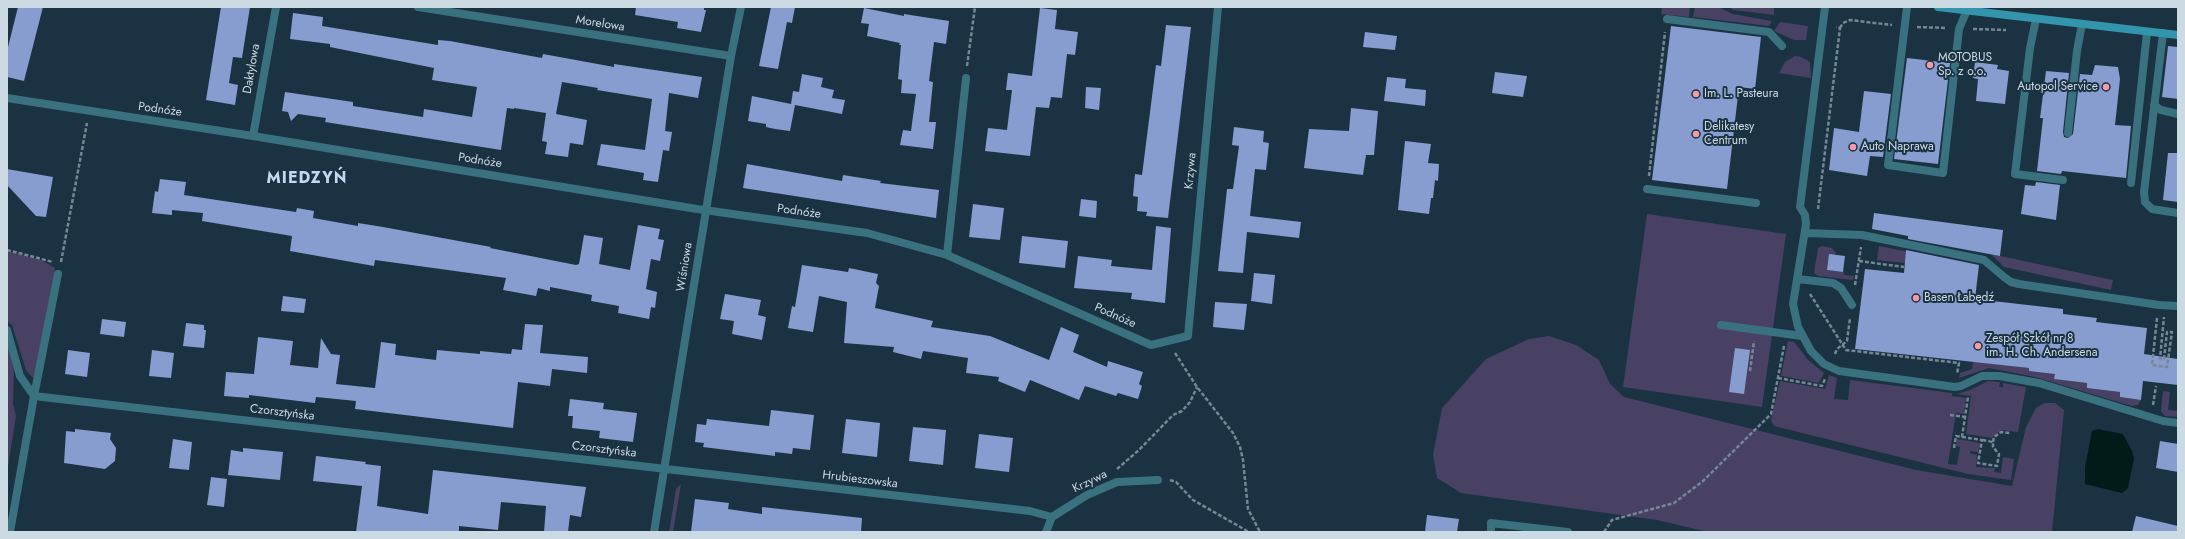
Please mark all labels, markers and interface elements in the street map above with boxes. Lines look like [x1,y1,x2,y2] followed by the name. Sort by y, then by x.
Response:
[574,13,626,35] street label: Morelowa
[241,43,263,95] street label: Daktylowa
[1938,51,1992,79] place label: MOTOBUS Sp. z o.o.
[1925,60,1935,70] marker: MOTOBUS Sp. z o.o.
[2017,80,2098,94] place label: Autopol Service
[2101,82,2111,92] marker: Autopol Service
[1704,87,1779,101] place label: Im. L. Pasteura
[1691,89,1701,99] marker: Im. L. Pasteura
[137,100,183,120] street label: Podnóże
[1704,120,1754,148] place label: Delikatesy Centrum
[1691,129,1701,139] marker: Delikatesy Centrum
[1861,140,1934,154] place label: Auto Naprawa
[1848,142,1858,152] marker: Auto Naprawa
[457,150,503,172] street label: Podnóże
[1182,152,1200,190] street label: Krzywa
[267,169,347,189] district label: MIEDZYŃ
[776,202,822,222] street label: Podnóże
[674,241,696,293] street label: Wiśniowa
[1924,291,1994,305] place label: Basen Łabędź
[1911,293,1921,303] marker: Basen Łabędź
[1092,300,1138,332] street label: Podnóże
[1986,332,2098,360] place label: Zespół Szkół nr 8 im. H. Ch. Andersena
[1973,341,1983,351] marker: Zespół Szkół nr 8 im. H. Ch. Andersena
[249,402,315,424] street label: Czorsztyńska
[571,439,637,461] street label: Czorsztyńska
[822,468,898,492] street label: Hrubieszowska
[1070,468,1110,496] street label: Krzywa

